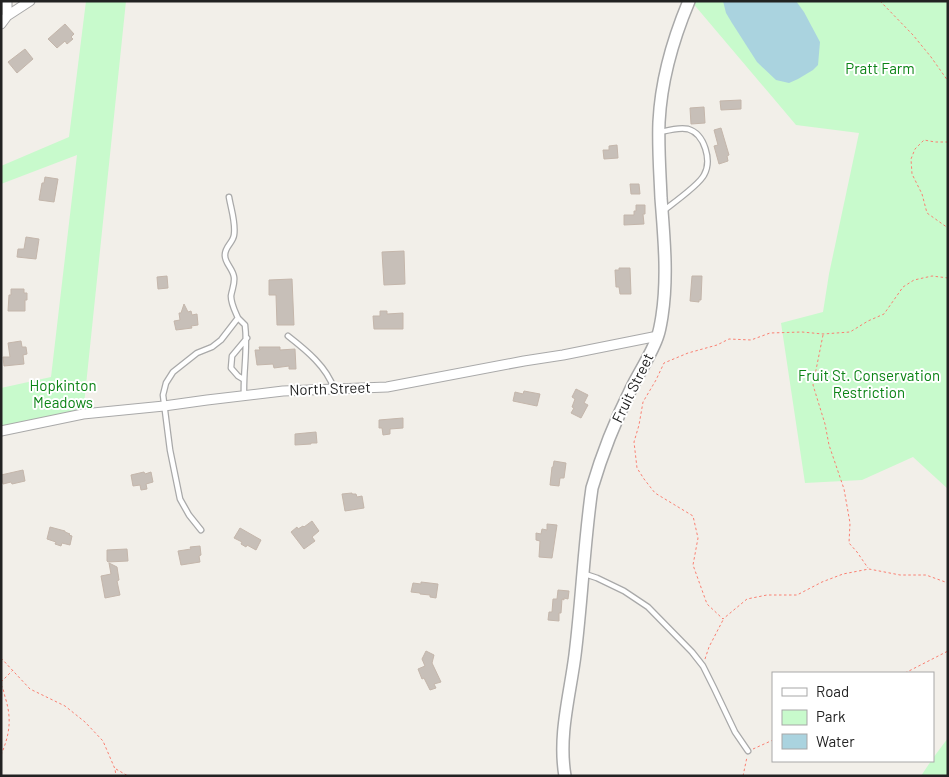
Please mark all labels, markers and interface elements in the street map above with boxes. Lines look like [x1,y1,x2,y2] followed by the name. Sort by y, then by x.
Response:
[845,59,915,77] park label: Pratt Farm
[608,350,657,425] street label: Fruit Street
[798,366,940,401] park label: Fruit St. Conservation Restriction
[29,376,97,411] park label: Hopkinton Meadows
[289,378,371,398] street label: North Street
[772,672,934,762] legend
[816,682,849,700] text: Road
[816,707,846,725] text: Park
[816,732,855,750] text: Water

